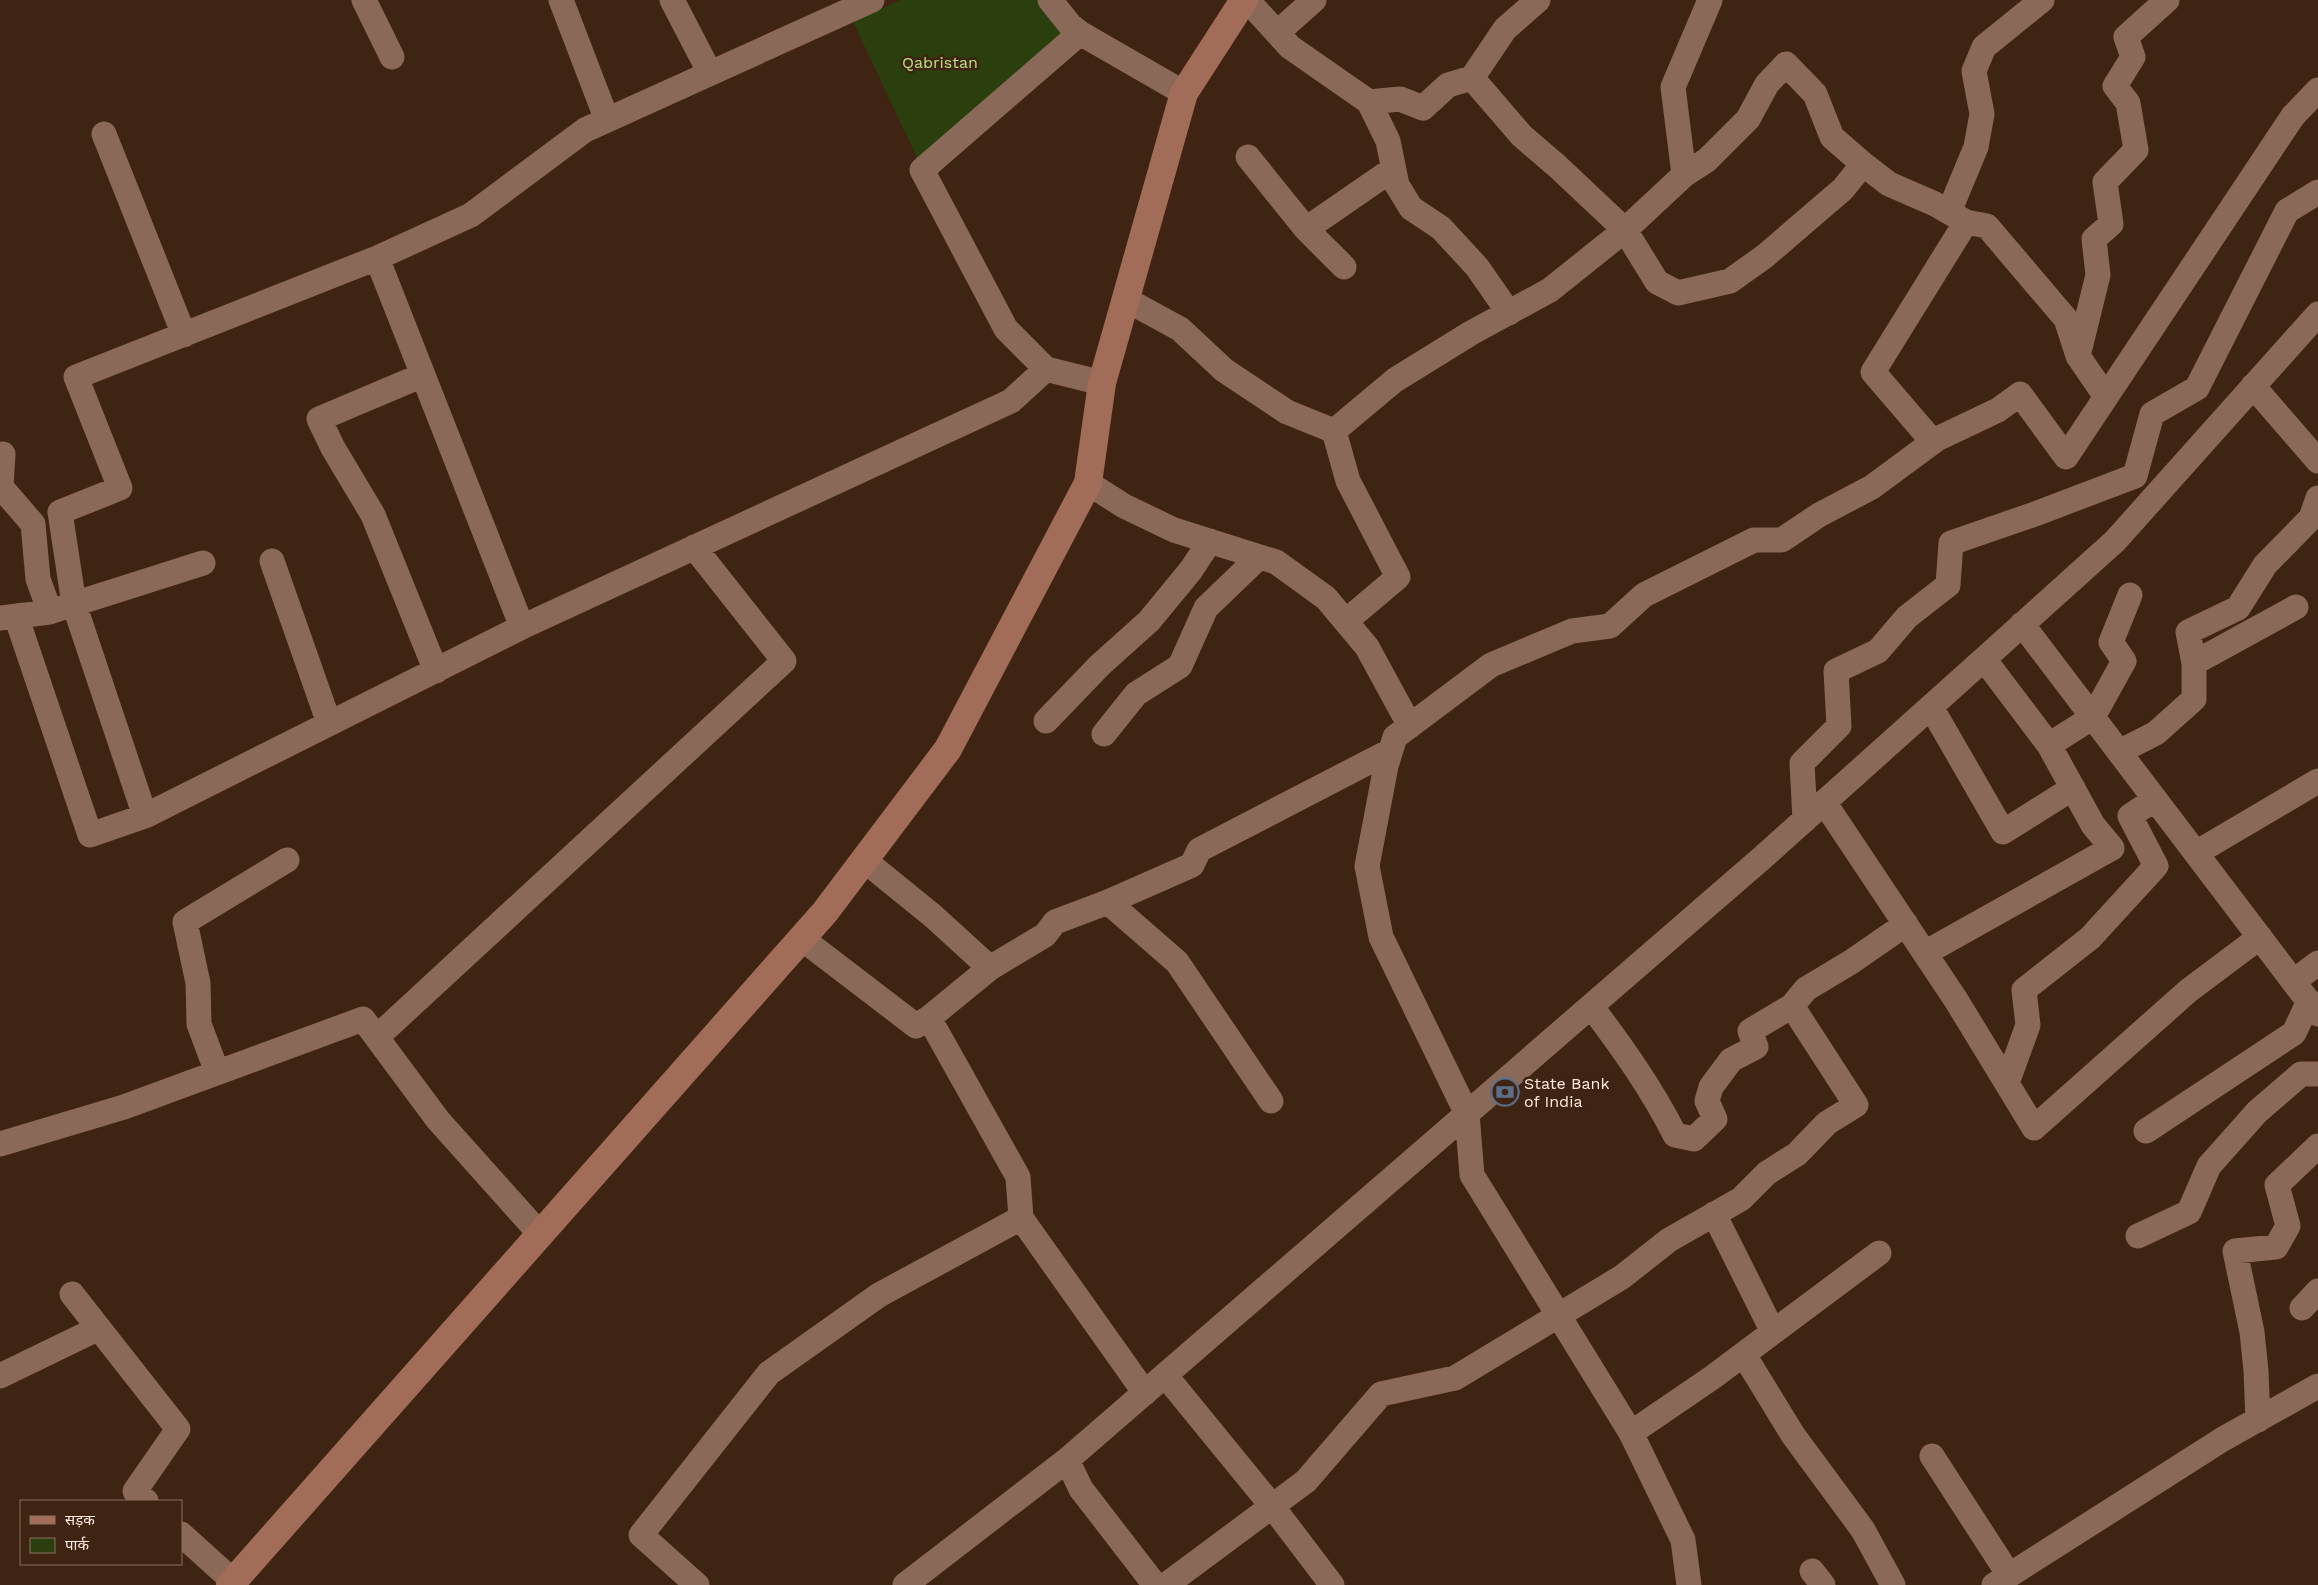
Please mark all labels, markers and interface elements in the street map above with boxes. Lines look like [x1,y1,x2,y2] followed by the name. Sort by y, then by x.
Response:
[902,53,978,72] park label: Qabristan
[1524,1074,1610,1111] place label: State Bank of India
[1490,1077,1520,1107] bank icon: State Bank of India
[20,1500,182,1565] legend
[65,1511,95,1529] text: सड़क
[65,1536,89,1554] text: पार्क

